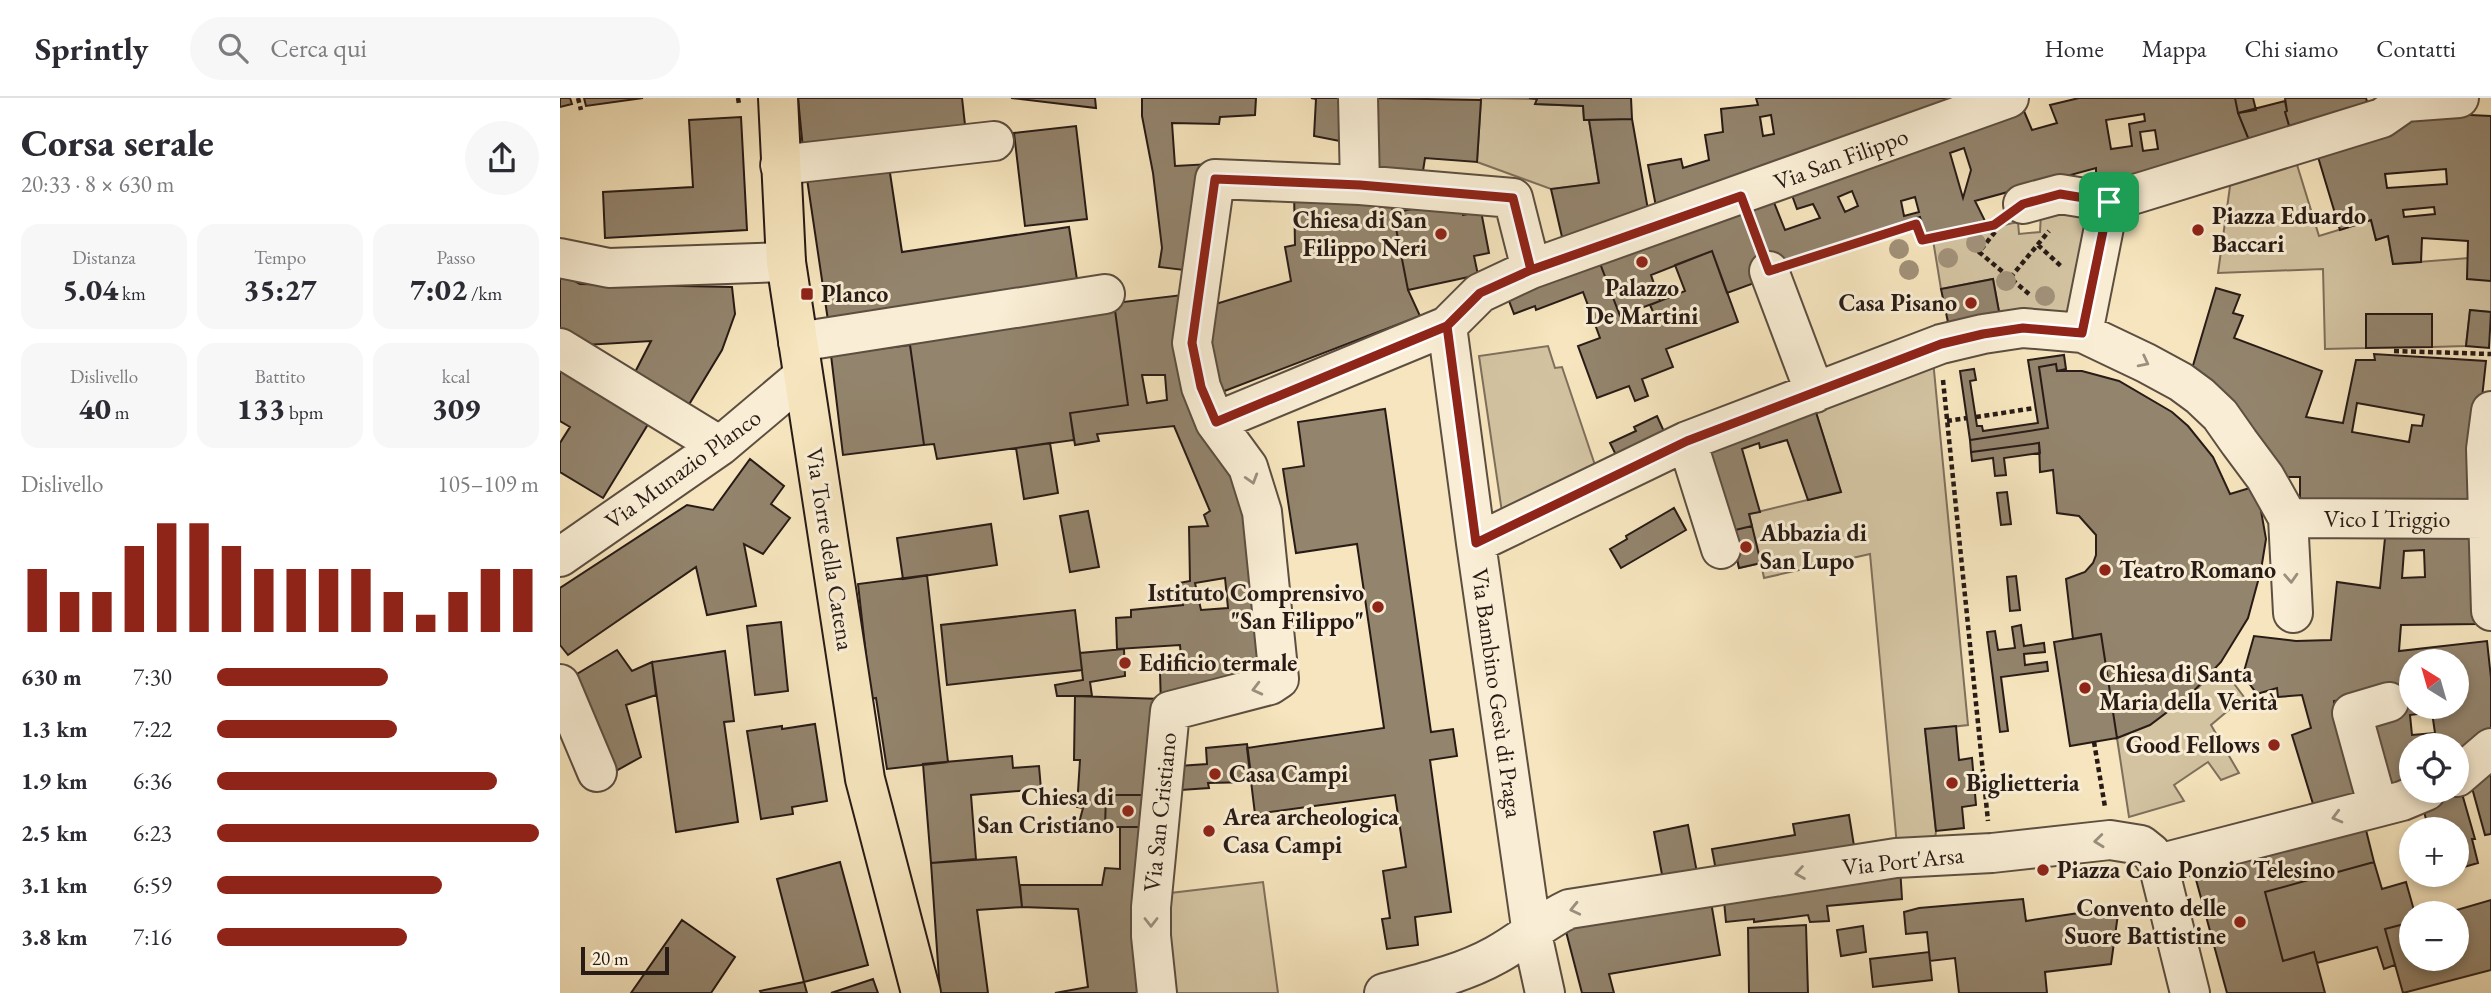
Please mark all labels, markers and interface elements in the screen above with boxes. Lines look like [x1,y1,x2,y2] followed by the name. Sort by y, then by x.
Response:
[190,17,680,80] search box
[35,27,148,70] text: Sprintly
[214,29,252,67] icon: search
[270,31,367,65] text: Cerca qui
[2044,33,2104,64] text: Home
[2142,33,2207,64] text: Mappa
[2245,33,2338,64] text: Chi siamo
[2376,33,2456,64] text: Contatti
[21,118,214,167] text: Corsa serale
[1769,120,1912,197] street label: Via San Filippo
[465,121,539,195] button: share
[21,169,174,199] text: 20:33 · 8 × 630 m
[2079,172,2139,232] pin
[2090,183,2128,221] icon: arrive
[2212,200,2366,259] place label: Piazza Eduardo Baccari
[1293,204,1427,263] place label: Chiesa di San Filippo Neri
[2190,222,2206,238] marker: Piazza Eduardo Baccari
[1433,226,1449,242] marker: Chiesa di San Filippo Neri
[72,245,136,270] text: Distanza
[254,245,306,270] text: Tempo
[437,245,475,270] text: Passo
[1634,254,1650,270] marker: Palazzo De Martini
[62,270,118,309] text: 5.04
[243,270,317,309] text: 35:27
[410,270,467,309] text: 7:02
[1586,272,1698,331] place label: Palazzo De Martini
[821,278,888,309] place label: Planco
[118,281,146,306] text: km
[467,281,502,306] text: /km
[799,286,815,302] marker: Planco
[1838,287,1957,318] place label: Casa Pisano
[1963,295,1979,311] marker: Casa Pisano
[2137,354,2149,368] one-way arrow
[70,364,138,389] text: Dislivello
[255,364,305,389] text: Battito
[442,364,470,389] text: kcal
[79,389,111,428] text: 40
[237,389,285,428] text: 133
[432,389,480,428] text: 309
[111,400,130,425] text: m
[285,400,323,425] text: bpm
[598,401,767,536] street label: Via Munazio Planco
[799,445,862,653] street label: Via Torre della Catena
[21,469,103,499] text: Dislivello
[438,469,539,499] text: 105–109 m
[1243,472,1258,484] one-way arrow
[2324,503,2450,534] street label: Vico I Triggio
[1759,517,1867,576] place label: Abbazia di San Lupo
[1738,539,1754,555] marker: Abbazia di San Lupo
[2119,554,2276,585] place label: Teatro Romano
[2097,562,2113,578] marker: Teatro Romano
[1465,566,1530,820] street label: Via Bambino Gesù di Praga
[2283,573,2298,584] one-way arrow
[1148,577,1364,636] place label: Istituto Comprensivo "San Filippo"
[1370,599,1386,615] marker: Istituto Comprensivo "San Filippo"
[1139,647,1297,678] place label: Edificio termale
[2399,649,2469,719] north arrow
[2399,649,2469,971] map controls
[1117,655,1133,671] marker: Edificio termale
[2099,658,2278,717] place label: Chiesa di Santa Maria della Verità
[21,662,82,692] text: 630 m
[133,662,172,692] text: 7:30
[2077,680,2093,696] marker: Chiesa di Santa Maria della Verità
[1251,681,1263,695] one-way arrow
[21,714,88,744] text: 1.3 km
[133,714,172,744] text: 7:22
[2126,729,2260,760] place label: Good Fellows
[1136,730,1183,893] street label: Via San Cristiano
[2399,733,2469,803] button: locate
[2266,737,2282,753] marker: Good Fellows
[1229,758,1348,789] place label: Casa Campi
[21,766,88,796] text: 1.9 km
[133,766,172,796] text: 6:36
[1207,766,1223,782] marker: Casa Campi
[1966,767,2080,799] place label: Biglietteria
[1944,775,1960,791] marker: Biglietteria
[977,781,1114,840] place label: Chiesa di San Cristiano
[1222,801,1399,860] place label: Area archeologica Casa Campi
[1120,803,1136,819] marker: Chiesa di San Cristiano
[2331,809,2343,823] one-way arrow
[2399,817,2469,887] button: +
[21,818,88,848] text: 2.5 km
[133,818,172,848] text: 6:23
[1201,823,1217,839] marker: Area archeologica Casa Campi
[2093,833,2104,848] one-way arrow
[1841,839,1966,882] street label: Via Port'Arsa
[2057,854,2335,885] place label: Piazza Caio Ponzio Telesino
[2035,862,2051,878] marker: Piazza Caio Ponzio Telesino
[1794,865,1806,880] one-way arrow
[21,870,88,900] text: 3.1 km
[133,870,172,900] text: 6:59
[2065,892,2226,951] place label: Convento delle Suore Battistine
[1569,901,1581,915] one-way arrow
[2399,901,2469,971] button: −
[2232,914,2248,930] marker: Convento delle Suore Battistine
[1143,917,1159,928] one-way arrow
[21,922,88,952] text: 3.8 km
[133,922,172,952] text: 7:16
[581,944,668,976] scale bar
[592,946,629,971] text: 20 m

